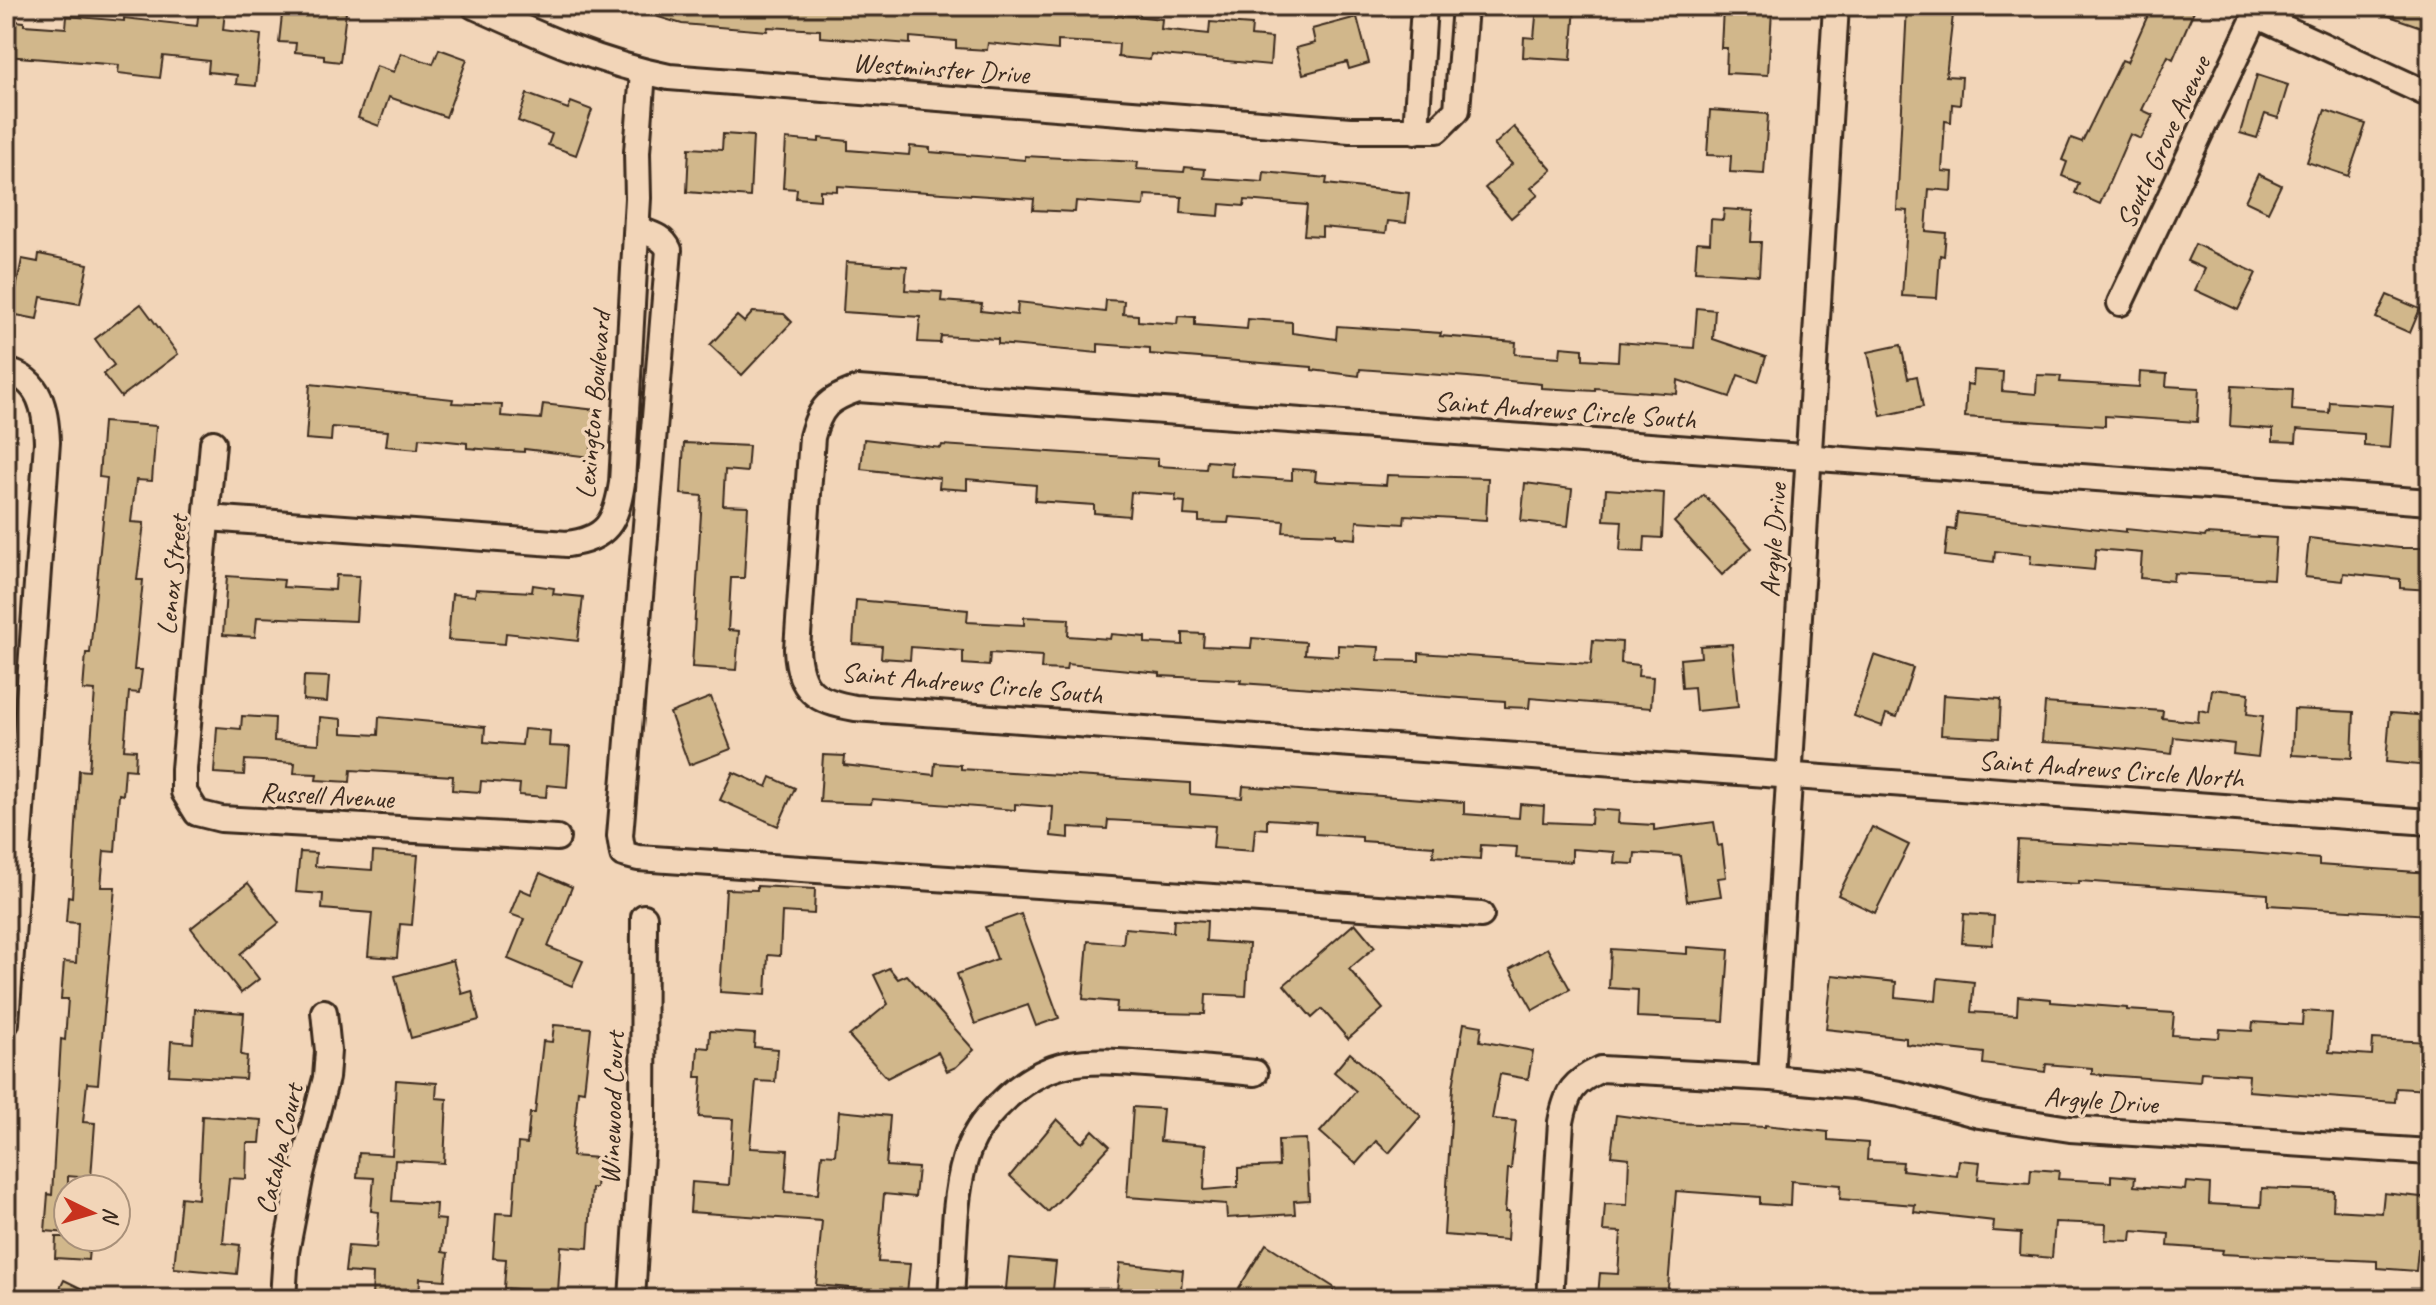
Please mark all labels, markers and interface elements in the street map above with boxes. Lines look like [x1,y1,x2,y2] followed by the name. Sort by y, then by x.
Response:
[852,44,1032,92] street label: Westminster Drive
[2108,49,2219,234] street label: South Grove Avenue
[567,306,619,500] street label: Lexington Boulevard
[1433,383,1697,437] street label: Saint Andrews Circle South
[1752,480,1795,598] street label: Argyle Drive
[148,511,196,637] street label: Lenox Street
[840,654,1104,712] street label: Saint Andrews Circle South
[1977,742,2247,796] street label: Saint Andrews Circle North
[259,774,396,816] street label: Russell Avenue
[592,1028,632,1185] street label: Winewood Court
[247,1078,312,1217] street label: Catalpa Court
[2043,1079,2161,1122] street label: Argyle Drive
[52,1173,132,1253] north arrow
[96,1207,125,1226] text: N

